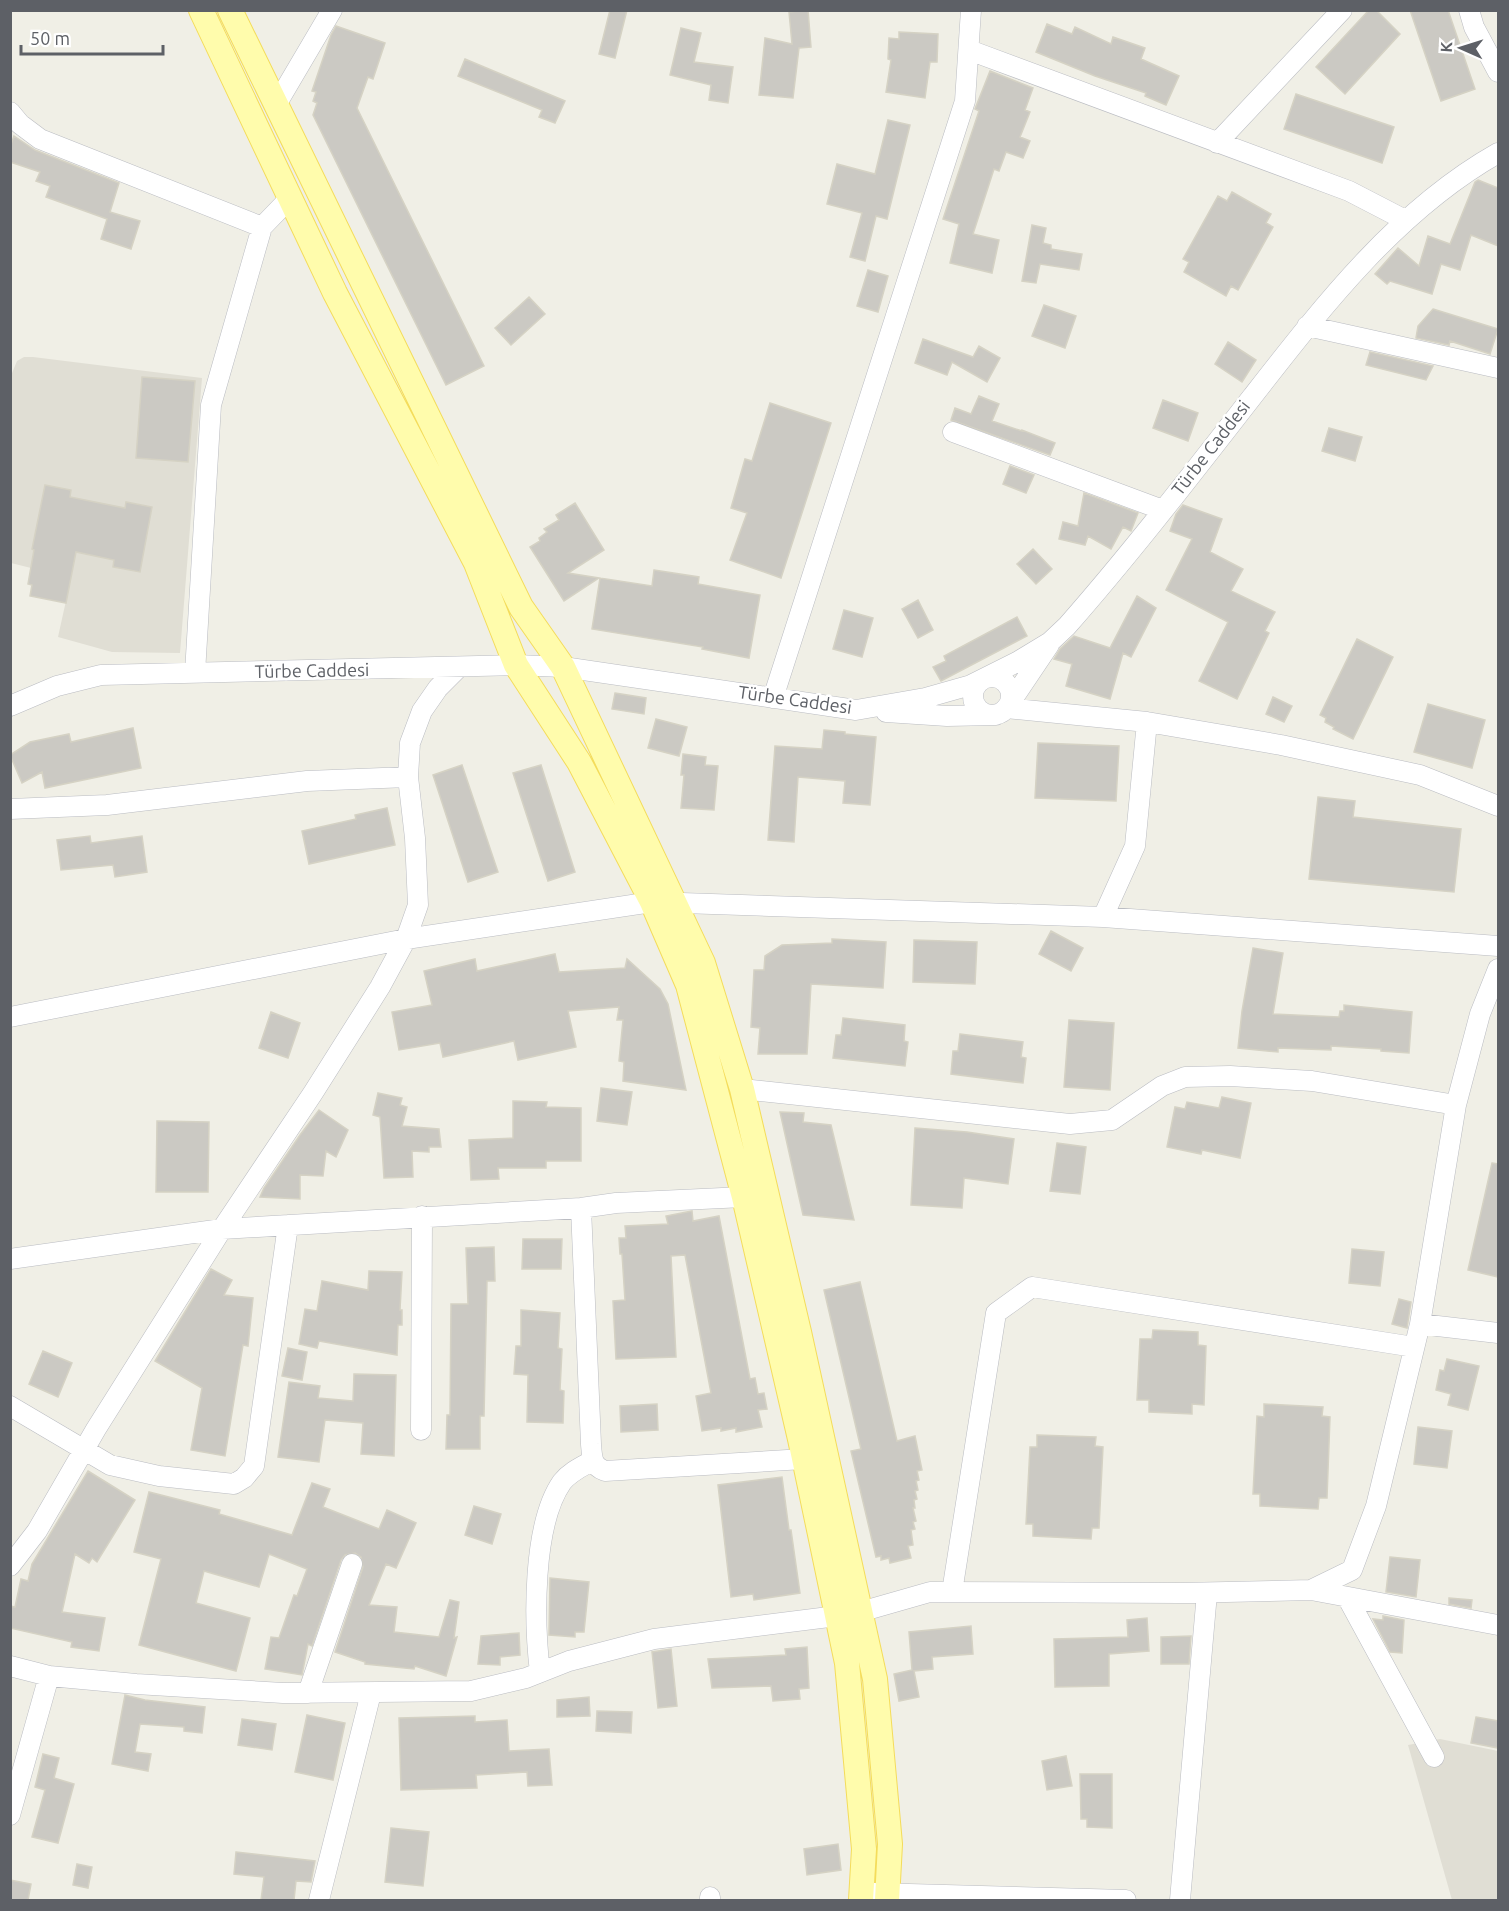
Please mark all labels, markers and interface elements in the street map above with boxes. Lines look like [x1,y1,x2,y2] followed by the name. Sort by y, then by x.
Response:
[21,18,164,56] scale bar
[1431,18,1491,78] north arrow
[30,28,70,48] text: 50 m
[1437,41,1455,53] text: K
[1167,396,1253,499] street label: Türbe Caddesi
[254,659,369,681] street label: Türbe Caddesi
[737,681,853,717] street label: Türbe Caddesi

